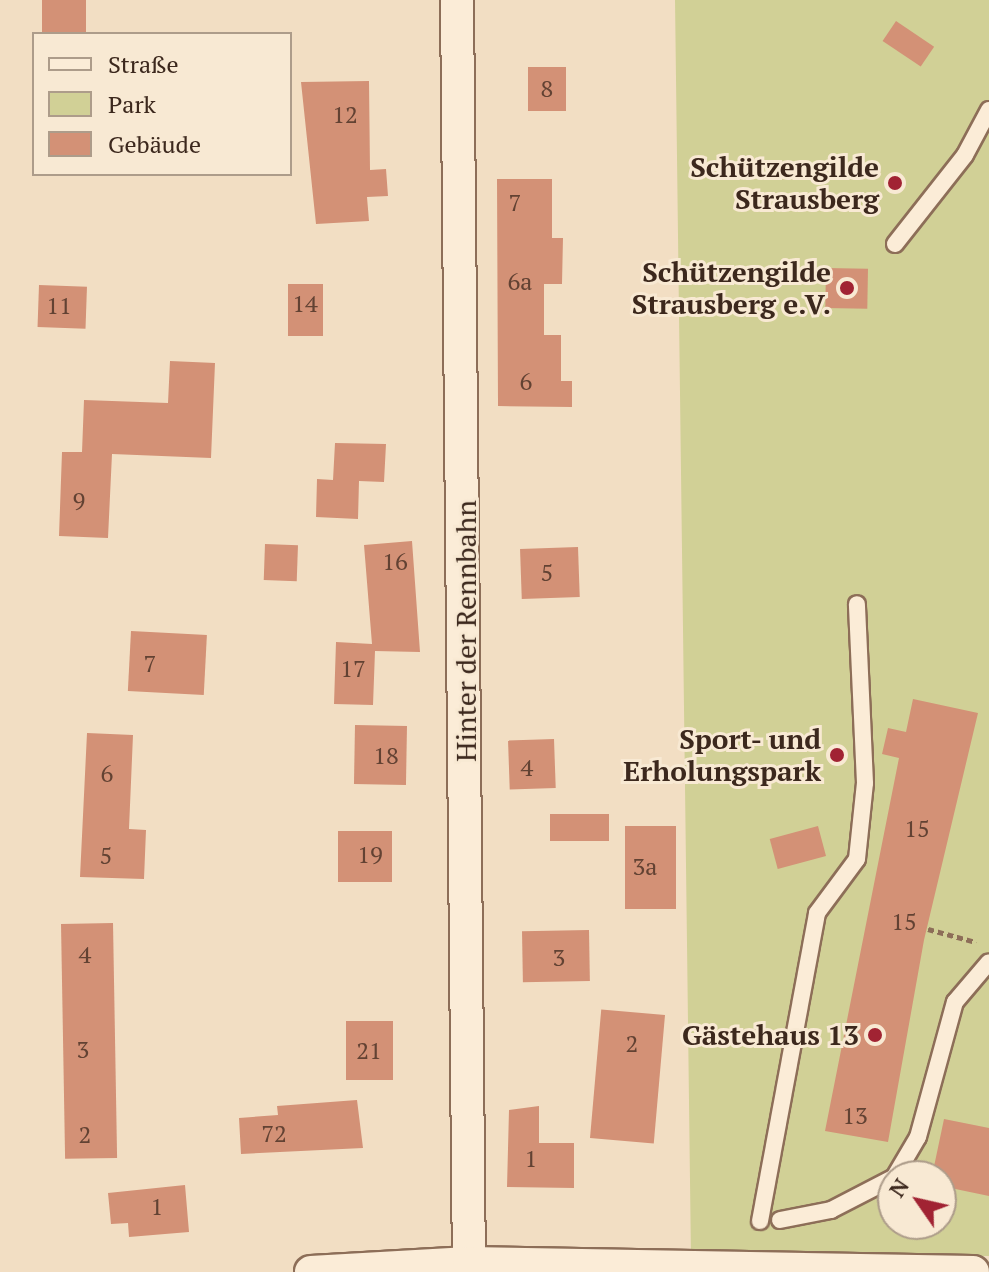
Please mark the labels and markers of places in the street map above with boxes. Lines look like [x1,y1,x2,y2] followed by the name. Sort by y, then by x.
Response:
[690,150,879,216] place label: Schützengilde Strausberg
[886,174,904,192] marker: Schützengilde Strausberg
[632,255,831,321] place label: Schützengilde Strausberg e.V.
[838,279,856,297] marker: Schützengilde Strausberg e.V.
[623,722,821,788] place label: Sport- und Erholungspark
[828,746,846,764] marker: Sport- und Erholungspark
[682,1018,859,1052] place label: Gästehaus 13
[866,1026,884,1044] marker: Gästehaus 13

